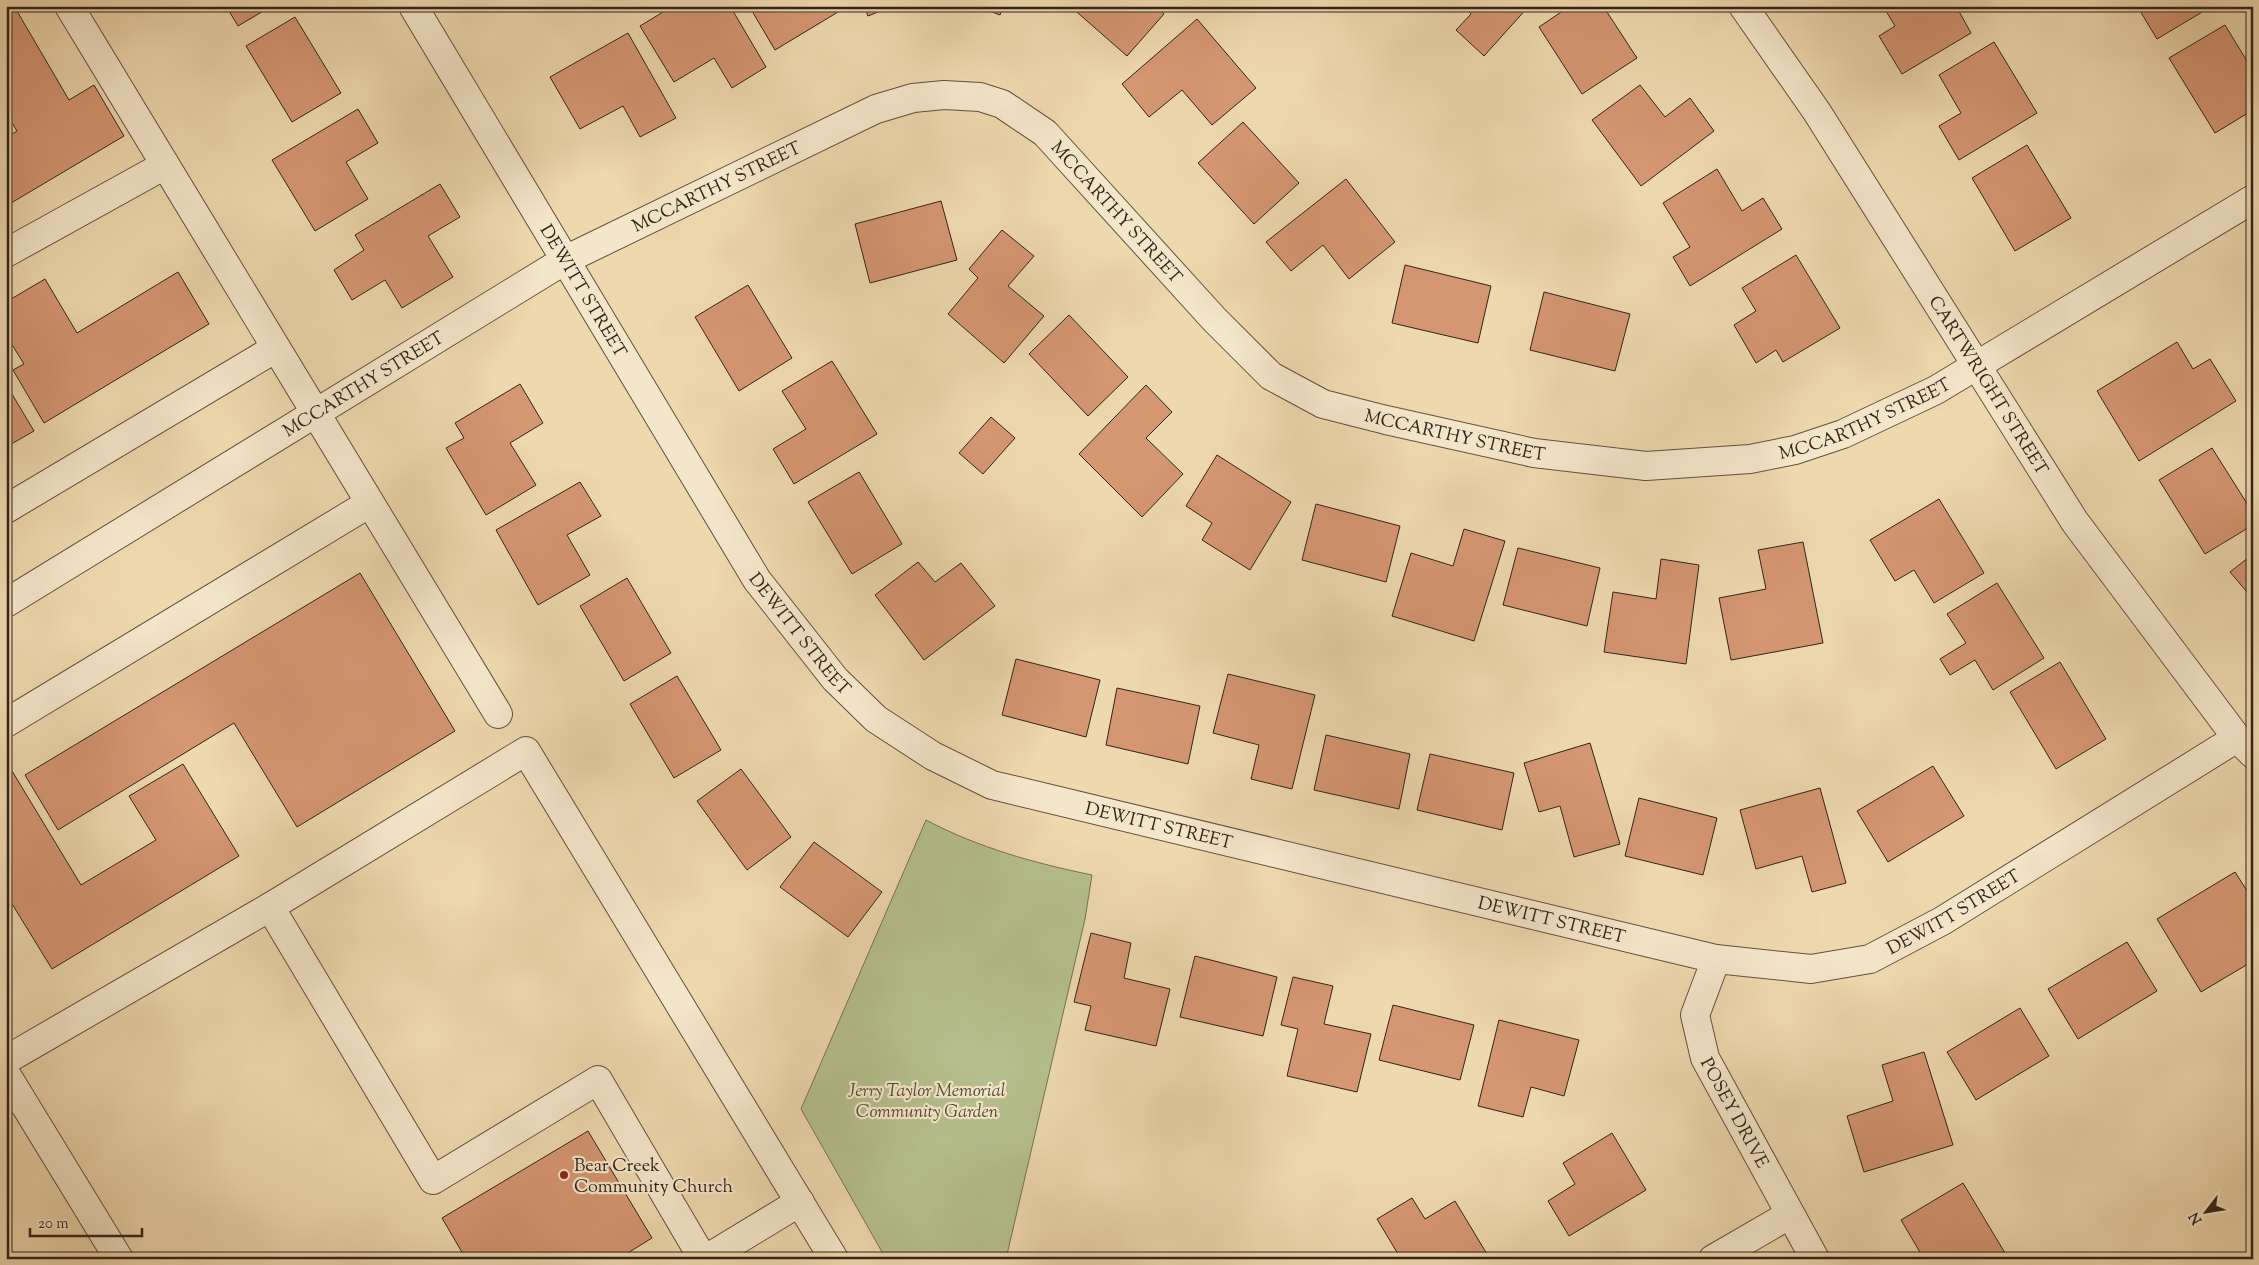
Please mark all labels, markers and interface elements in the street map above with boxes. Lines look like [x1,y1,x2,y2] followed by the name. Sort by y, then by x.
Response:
[628,136,806,240] street label: MCCARTHY STREET
[1043,136,1187,291] street label: MCCARTHY STREET
[532,220,632,364] street label: DEWITT STREET
[1921,292,2054,481] street label: CARTWRIGHT STREET
[279,326,450,445] street label: MCCARTHY STREET
[1777,373,1957,468] street label: MCCARTHY STREET
[1361,404,1547,469] street label: MCCARTHY STREET
[741,568,856,703] street label: DEWITT STREET
[1082,797,1235,857] street label: DEWITT STREET
[1883,864,2027,963] street label: DEWITT STREET
[1475,891,1628,952] street label: DEWITT STREET
[1692,1053,1774,1173] street label: POSEY DRIVE
[848,1079,1006,1126] park label: Jerry Taylor Memorial Community Garden
[574,1154,733,1201] place label: Bear Creek Community Church
[558,1169,570,1181] marker: Bear Creek Community Church
[2182,1188,2232,1238] north arrow
[30,1205,142,1237] scale bar
[2185,1208,2208,1228] text: N
[38,1214,69,1235] text: 20 m

